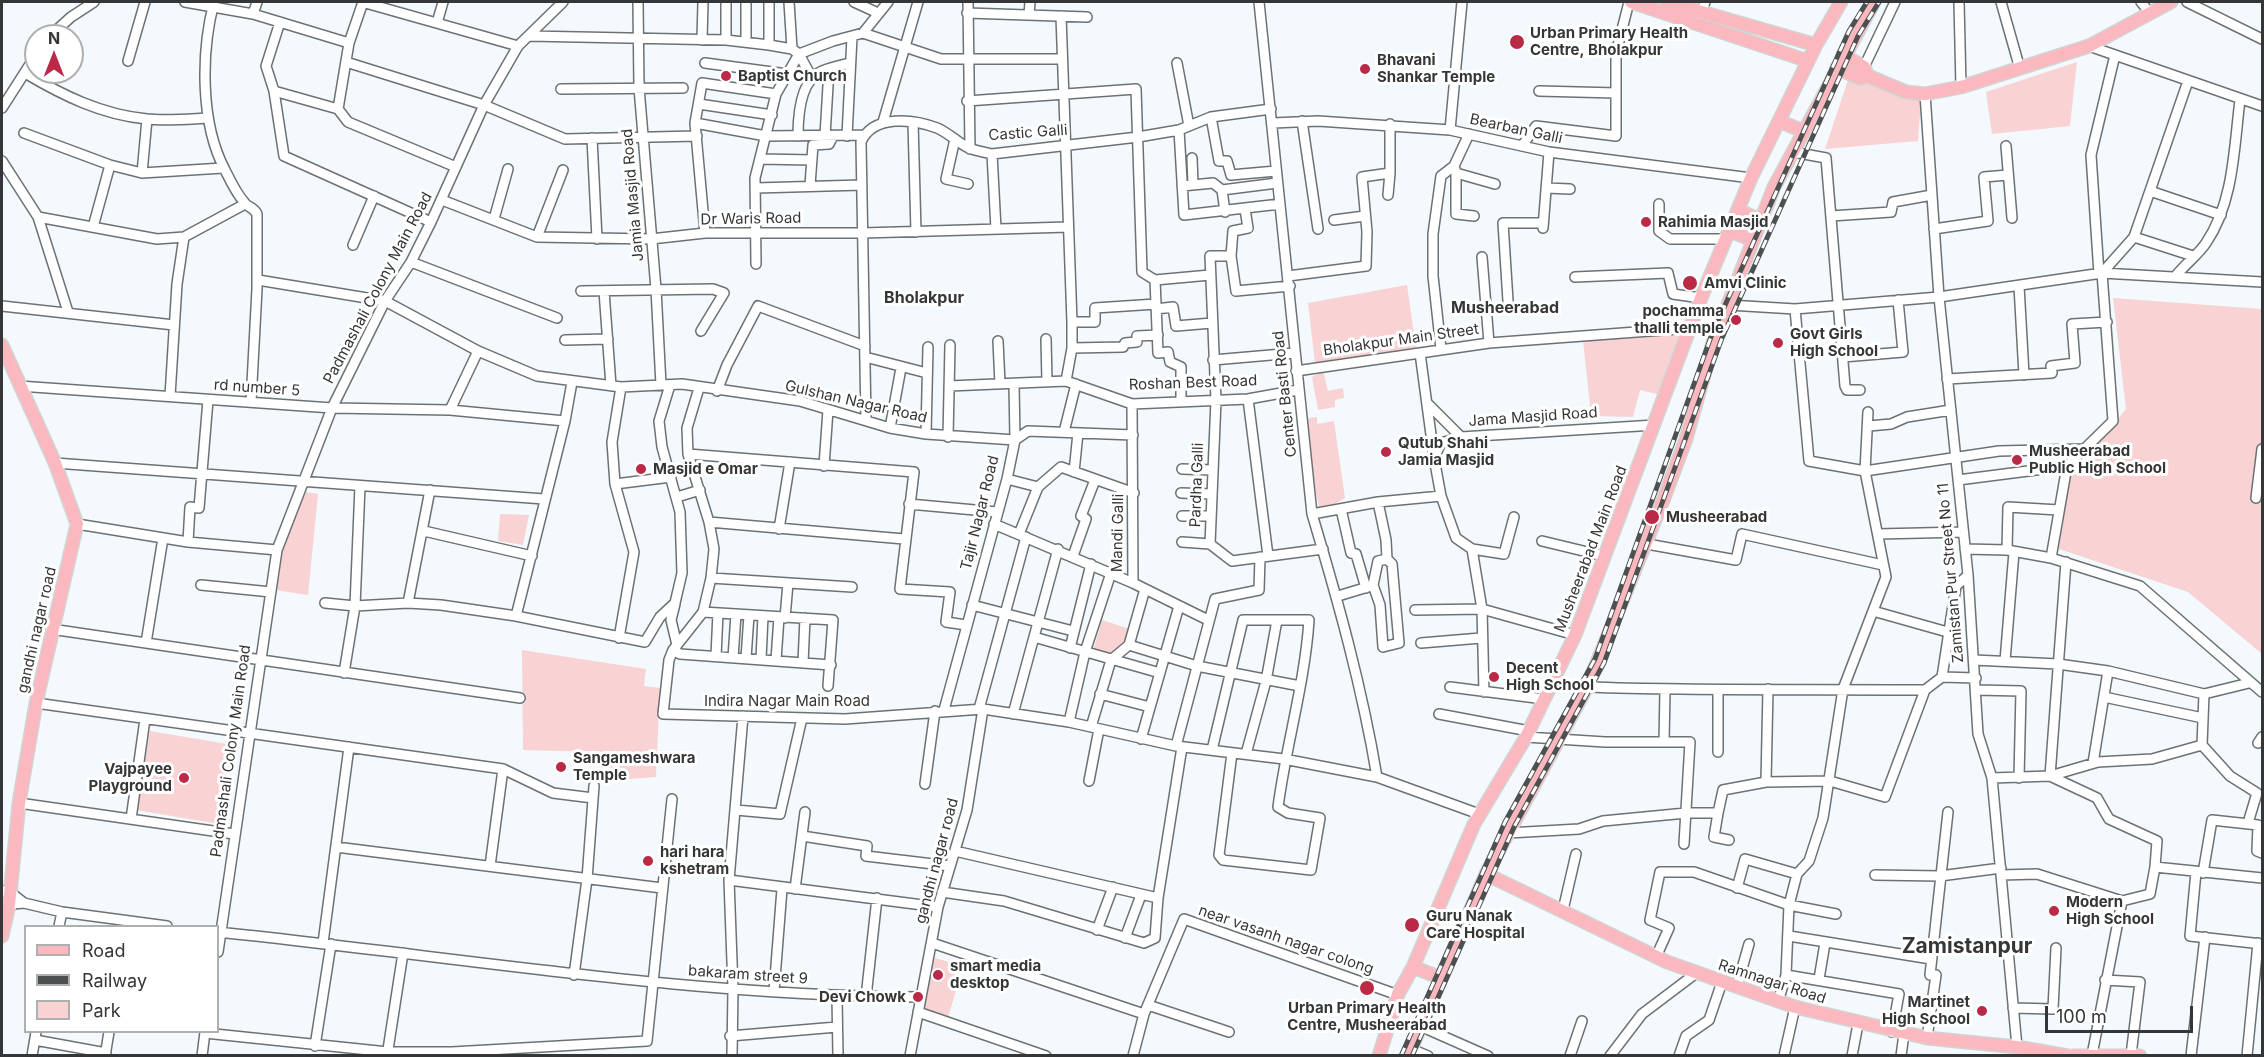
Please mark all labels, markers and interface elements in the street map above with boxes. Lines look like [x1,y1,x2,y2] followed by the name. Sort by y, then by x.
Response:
[24,24,84,84] north arrow
[1530,24,1688,59] place label: Urban Primary Health Centre, Bholakpur
[48,28,60,48] text: N
[1508,33,1526,51] marker: Urban Primary Health Centre, Bholakpur
[1377,51,1495,86] place label: Bhavani Shankar Temple
[1358,62,1372,76] marker: Bhavani Shankar Temple
[738,67,847,85] place label: Baptist Church
[719,69,733,83] marker: Baptist Church
[1468,110,1564,148] street label: Bearban Galli
[988,121,1068,145] street label: Castic Galli
[618,128,648,262] street label: Jamia Masjid Road
[320,189,436,387] street label: Padmashali Colony Main Road
[700,209,802,229] street label: Dr Waris Road
[1658,213,1769,231] place label: Rahimia Masjid
[1639,215,1653,229] marker: Rahimia Masjid
[1681,274,1699,292] marker: Amvi Clinic
[1704,274,1787,292] place label: Amvi Clinic
[884,288,964,308] district label: Bholakpur
[1451,298,1559,318] district label: Musheerabad
[1634,302,1724,337] place label: pochamma thalli temple
[1729,313,1743,327] marker: pochamma thalli temple
[1322,320,1480,360] street label: Bholakpur Main Street
[1790,325,1878,360] place label: Govt Girls High School
[1269,330,1301,458] street label: Center Basti Road
[1771,336,1785,350] marker: Govt Girls High School
[1128,372,1258,394] street label: Roshan Best Road
[213,376,301,400] street label: rd number 5
[783,377,929,427] street label: Gulshan Nagar Road
[1468,404,1598,430] street label: Jama Masjid Road
[1398,434,1494,469] place label: Qutub Shahi Jamia Masjid
[1187,442,1207,528] street label: Pardha Galli
[2029,442,2166,477] place label: Musheerabad Public High School
[1379,445,1393,459] marker: Qutub Shahi Jamia Masjid
[2010,453,2024,467] marker: Musheerabad Public High School
[957,454,1003,572] street label: Tajir Nagar Road
[653,460,758,478] place label: Masjid e Omar
[634,462,648,476] marker: Masjid e Omar
[1551,463,1631,635] street label: Musheerabad Main Road
[1934,482,1968,664] street label: Zamistan Pur Street No 11
[1108,494,1128,572] street label: Mandi Galli
[1643,508,1661,526] marker: Musheerabad
[1666,508,1767,526] place label: Musheerabad
[14,565,60,695] street label: gandhi nagar road
[207,644,255,858] street label: Padmashali Colony Main Road
[1506,659,1594,694] place label: Decent High School
[1487,670,1501,684] marker: Decent High School
[704,692,870,710] street label: Indira Nagar Main Road
[573,749,695,784] place label: Sangameshwara Temple
[88,760,172,795] place label: Vajpayee Playground
[554,760,568,774] marker: Sangameshwara Temple
[177,771,191,785] marker: Vajpayee Playground
[912,796,962,926] street label: gandhi nagar road
[660,843,729,878] place label: hari hara kshetram
[641,854,655,868] marker: hari hara kshetram
[2066,893,2154,928] place label: Modern High School
[1196,902,1376,978] street label: near vasanh nagar colong
[2047,904,2061,918] marker: Modern High School
[1426,907,1525,942] place label: Guru Nanak Care Hospital
[1403,916,1421,934] marker: Guru Nanak Care Hospital
[24,925,219,1033] legend
[1902,934,2032,960] district label: Zamistanpur
[82,940,125,961] text: Road
[1716,956,1828,1008] street label: Ramnagar Road
[950,957,1041,992] place label: smart media desktop
[688,962,808,988] street label: bakaram street 9
[931,968,945,982] marker: smart media desktop
[82,970,147,991] text: Railway
[1358,979,1376,997] marker: Urban Primary Health Centre, Musheerabad
[819,988,906,1006] place label: Devi Chowk
[911,990,925,1004] marker: Devi Chowk
[1882,993,1970,1028] place label: Martinet High School
[2048,994,2196,1032] scale bar
[1287,999,1447,1034] place label: Urban Primary Health Centre, Musheerabad
[82,1000,121,1021] text: Park
[1975,1004,1989,1018] marker: Martinet High School
[2056,1006,2107,1027] text: 100 m

